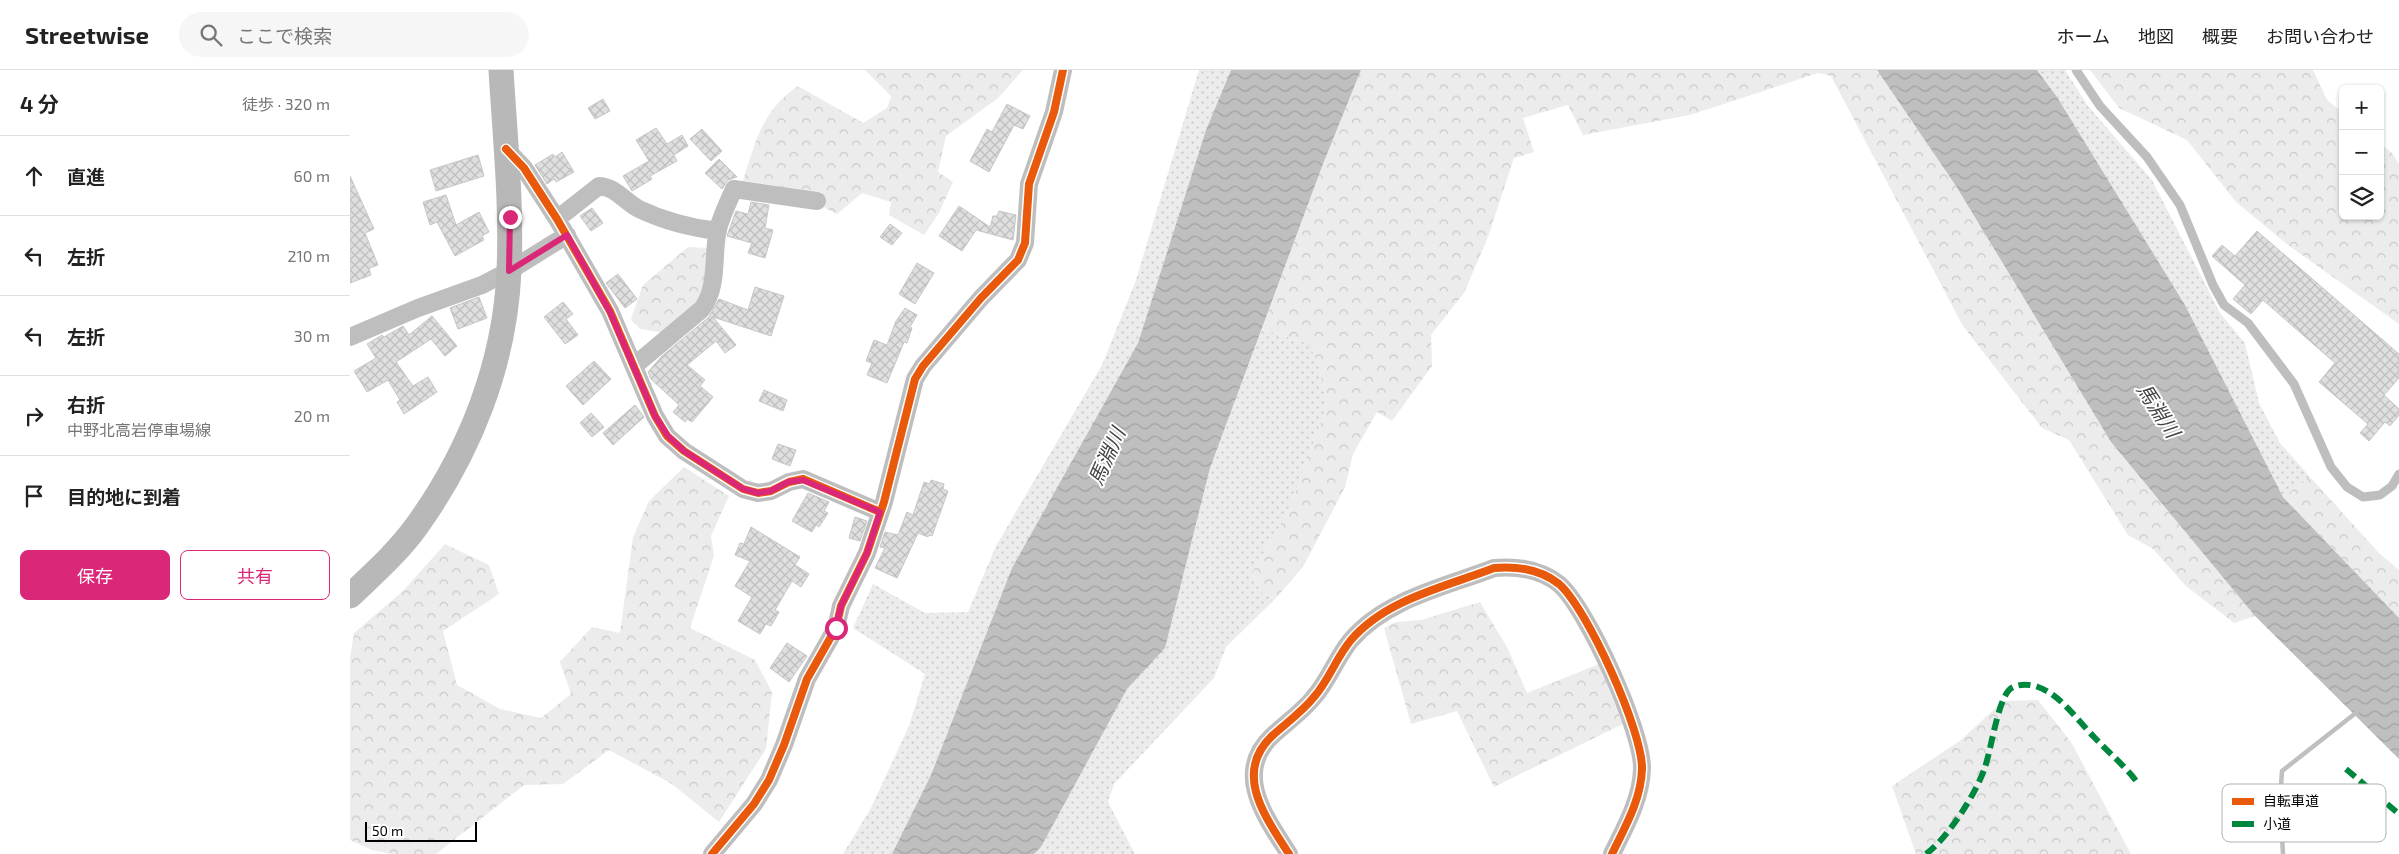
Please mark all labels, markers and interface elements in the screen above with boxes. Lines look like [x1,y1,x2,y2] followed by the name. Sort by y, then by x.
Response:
[179,12,529,57] search box
[25,20,149,49] text: Streetwise
[197,21,225,49] icon: search
[237,24,332,47] text: ここで検索
[2057,25,2110,47] text: ホーム
[2138,25,2174,47] text: 地図
[2202,25,2238,47] text: 概要
[2266,25,2374,47] text: お問い合わせ
[2339,85,2384,220] map controls
[2339,85,2384,130] button: +
[20,91,59,116] text: 4 分
[242,94,330,113] text: 徒歩 · 320 m
[2339,130,2384,175] button: −
[20,162,48,190] icon: ahead
[67,165,105,188] text: 直進
[294,166,330,185] text: 60 m
[2339,175,2384,220] button: layers
[499,206,522,229] route end
[20,242,48,270] icon: left
[67,245,105,268] text: 左折
[287,246,330,265] text: 210 m
[20,322,48,350] icon: left
[67,325,105,348] text: 左折
[294,326,330,345] text: 30 m
[2133,378,2186,443] water label: 馬淵川
[67,393,105,416] text: 右折
[20,402,48,430] icon: right
[294,406,330,425] text: 20 m
[67,420,211,439] text: 中野北高岩停車場線
[1083,422,1130,488] water label: 馬淵川
[20,482,48,510] icon: arrive
[67,485,181,508] text: 目的地に到着
[20,550,170,600] button: 保存
[180,550,330,600] button: 共有
[825,617,848,640] route start
[2222,784,2386,842] legend
[2263,792,2319,809] text: 自転車道
[2263,815,2291,832] text: 小道
[365,819,478,842] scale bar
[372,822,403,839] text: 50 m

